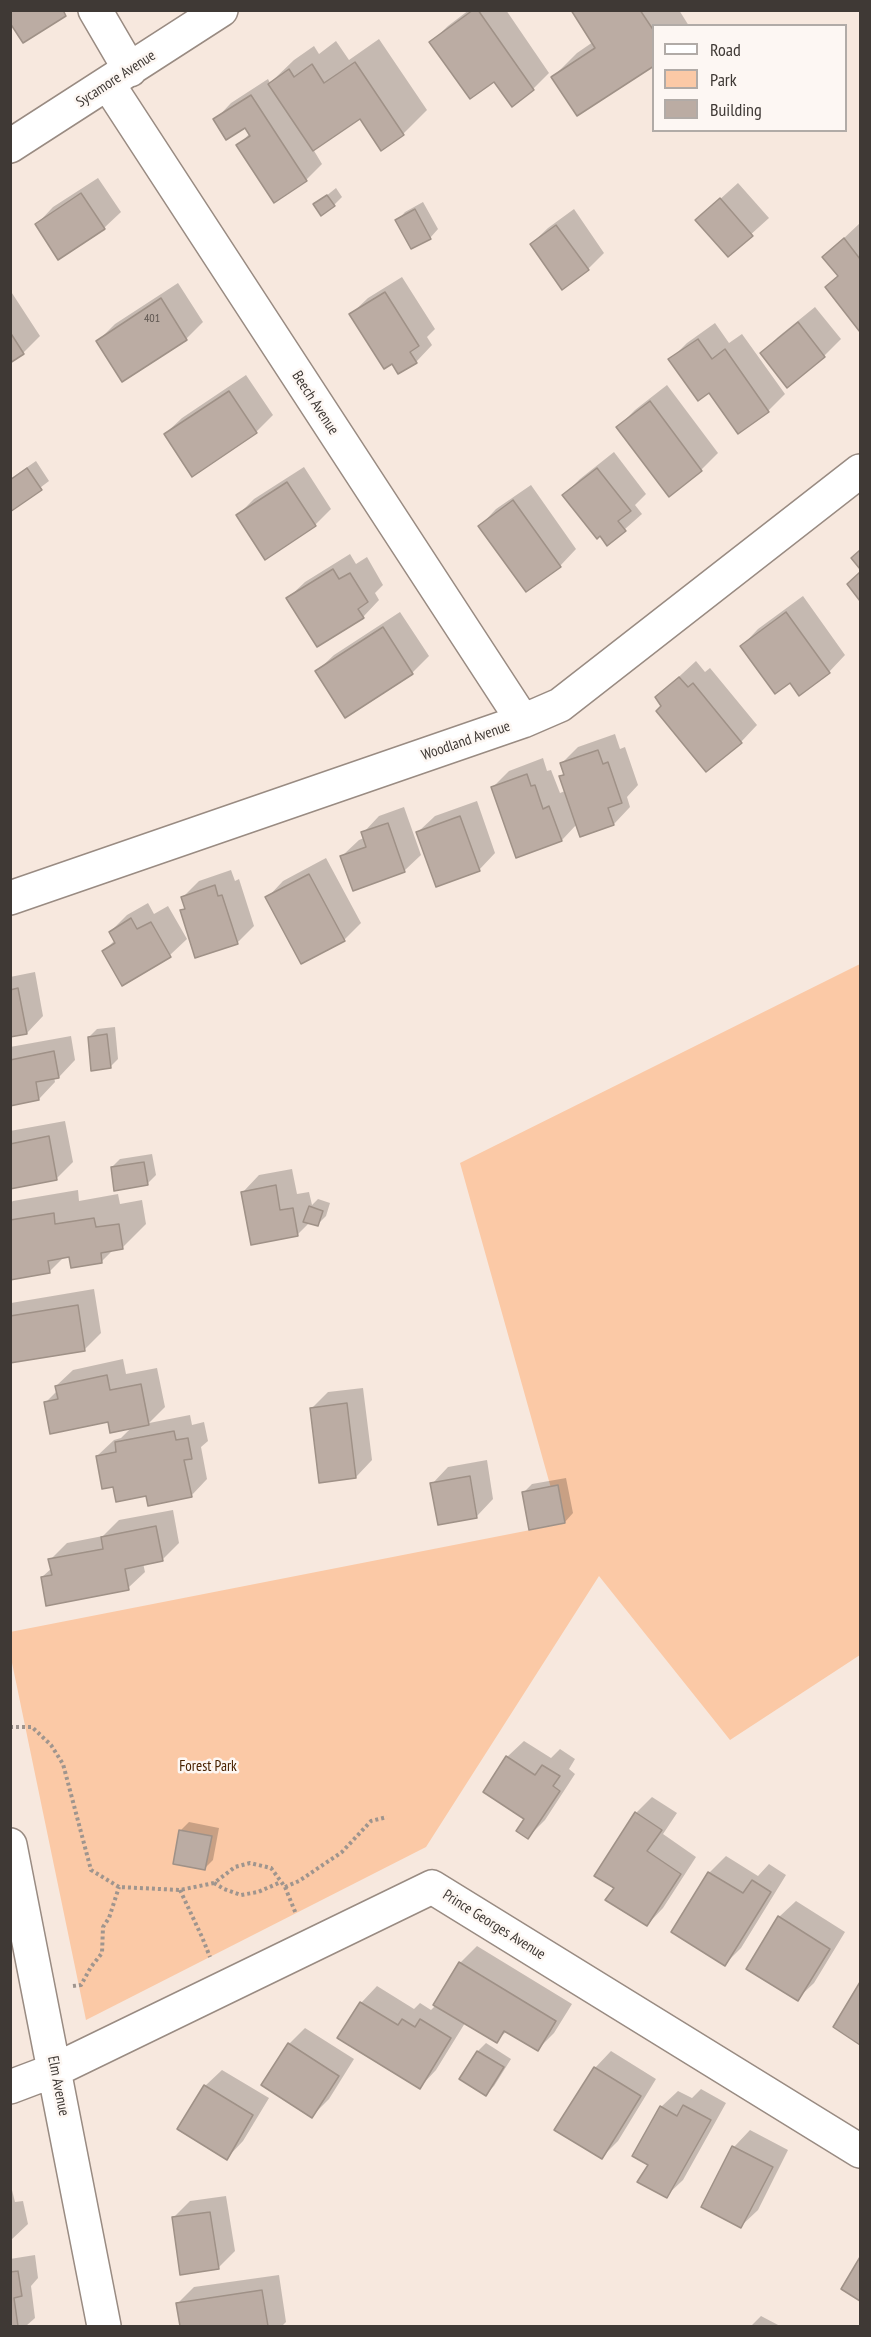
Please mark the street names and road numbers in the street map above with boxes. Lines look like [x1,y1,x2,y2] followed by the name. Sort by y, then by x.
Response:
[73,47,159,111] street label: Sycamore Avenue
[288,368,342,438] street label: Beech Avenue
[419,717,513,765] street label: Woodland Avenue
[439,1886,549,1964] street label: Prince Georges Avenue
[43,2054,73,2118] street label: Elm Avenue

